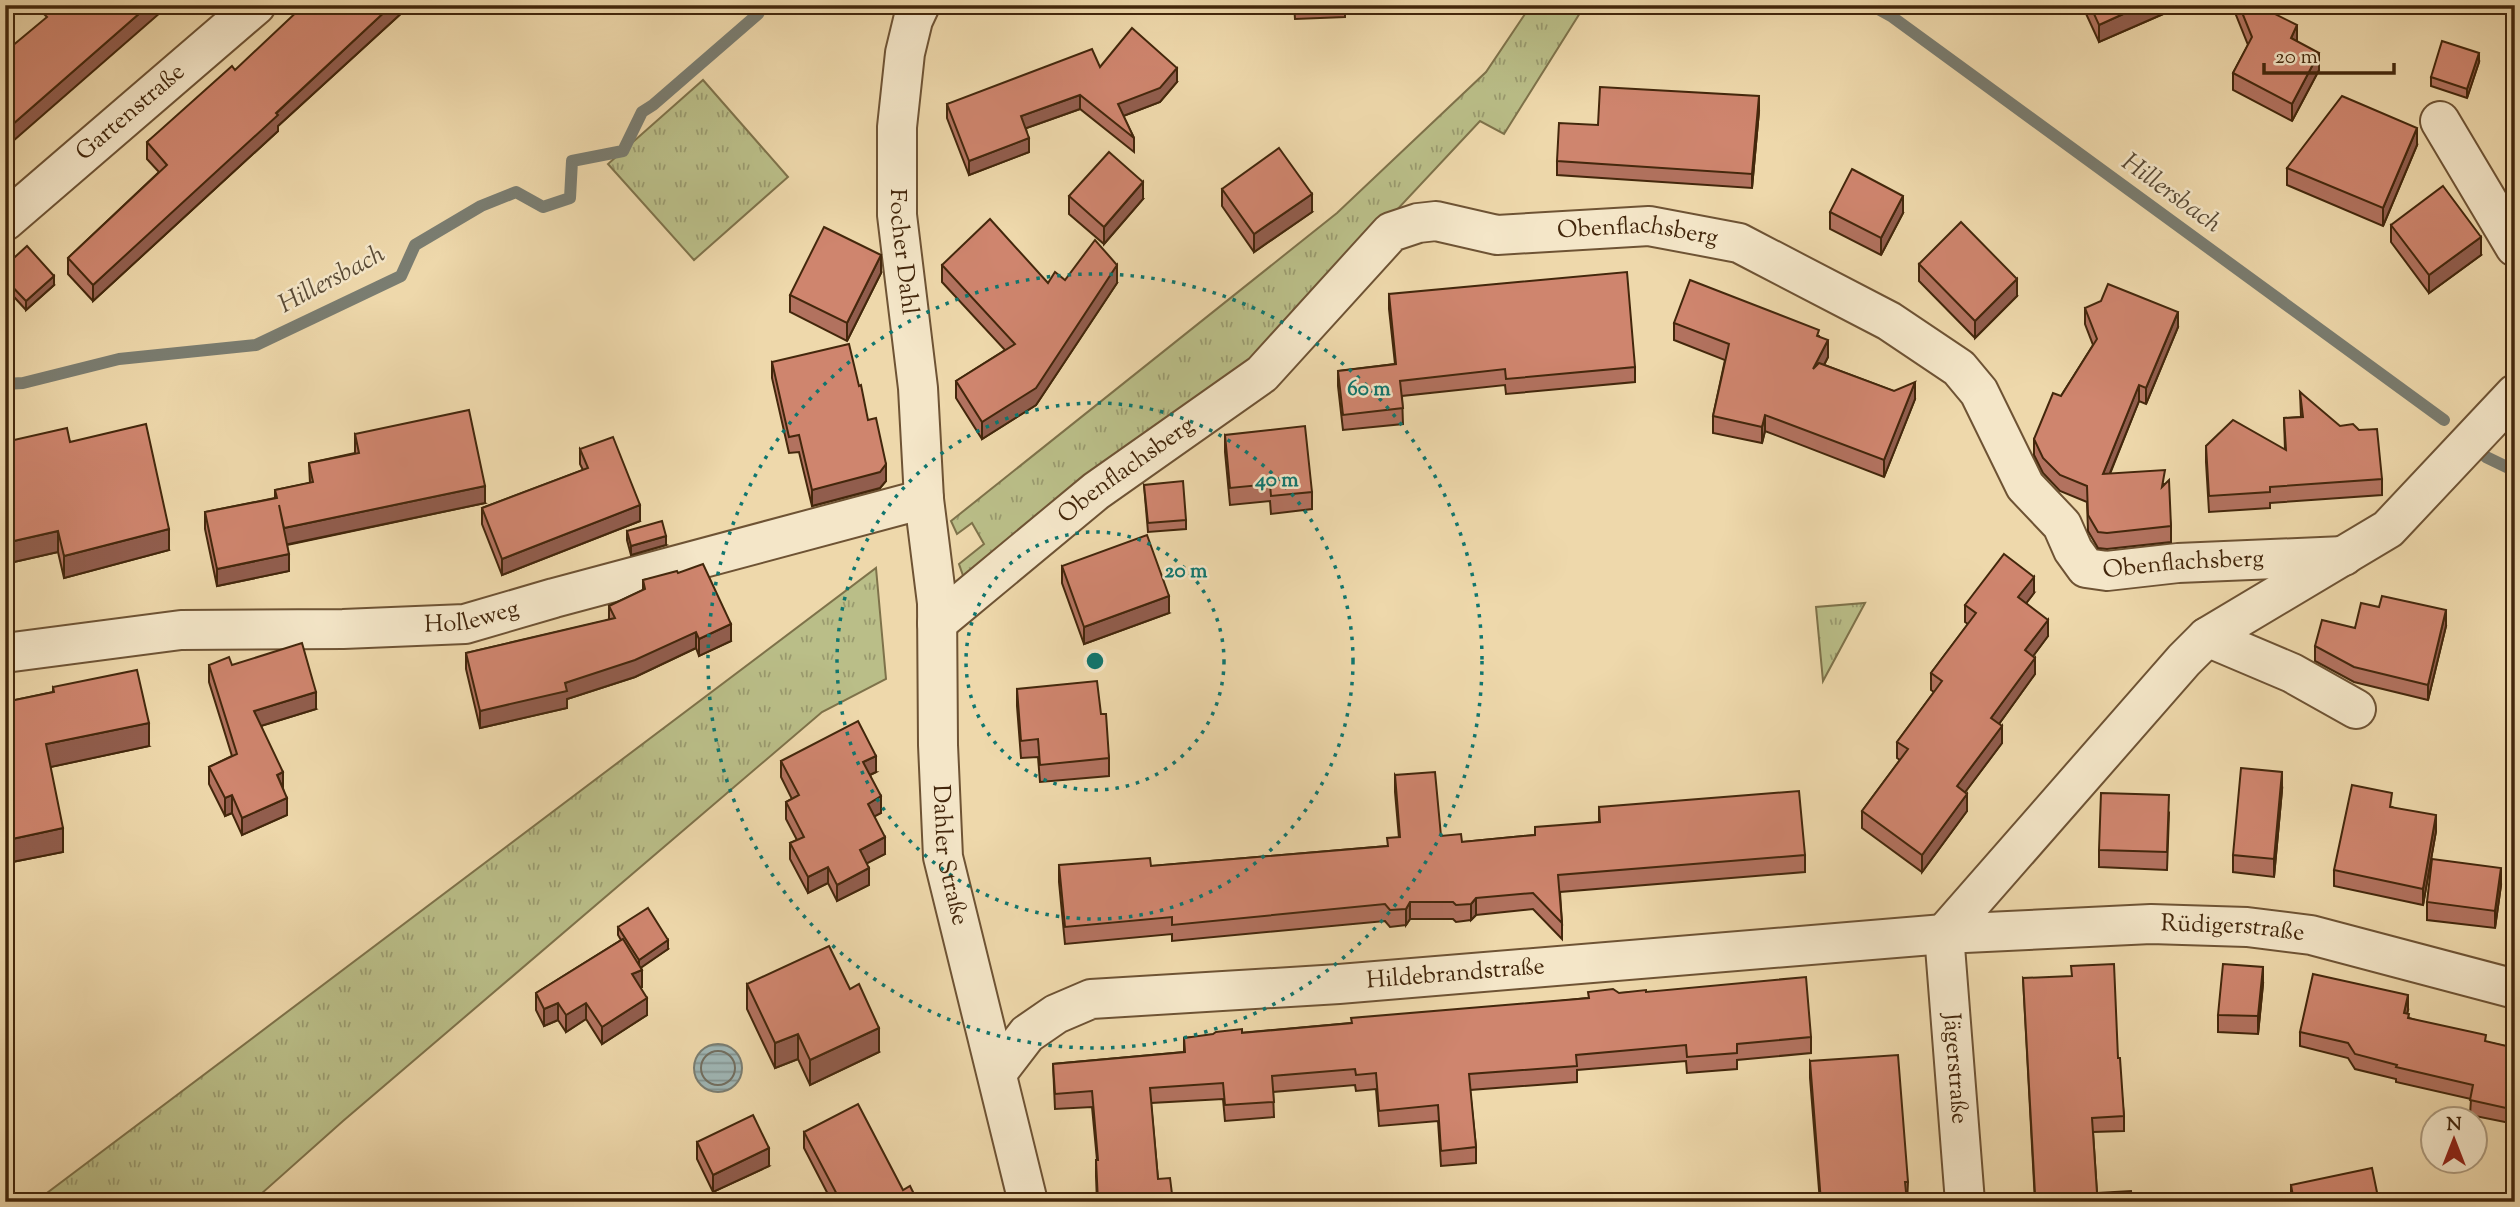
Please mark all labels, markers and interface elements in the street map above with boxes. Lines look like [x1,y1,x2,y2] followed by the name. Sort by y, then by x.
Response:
[2264,32,2394,76] scale bar
[2275,43,2318,73] text: 20 m
[69,56,193,169] street label: Gartenstraße
[2113,145,2229,243] water label: Hillersbach
[880,189,926,317] street label: Focher Dahl
[1556,209,1721,256] street label: Obenflachsberg
[272,236,392,324] water label: Hillersbach
[1347,375,1391,405] text: 60 m
[1051,409,1202,533] street label: Obenflachsberg
[1254,466,1299,496] text: 40 m
[2101,542,2265,588] street label: Obenflachsberg
[1165,557,1208,587] text: 20 m
[424,592,523,643] street label: Holleweg
[1083,649,1107,673] centre of rings
[923,784,976,929] street label: Dahler Straße
[2160,907,2306,951] street label: Rüdigerstraße
[1365,950,1546,999] street label: Hildebrandstraße
[1933,1010,1976,1125] street label: Jägerstraße
[2418,1106,2488,1176] north arrow
[2446,1112,2462,1139] text: N

